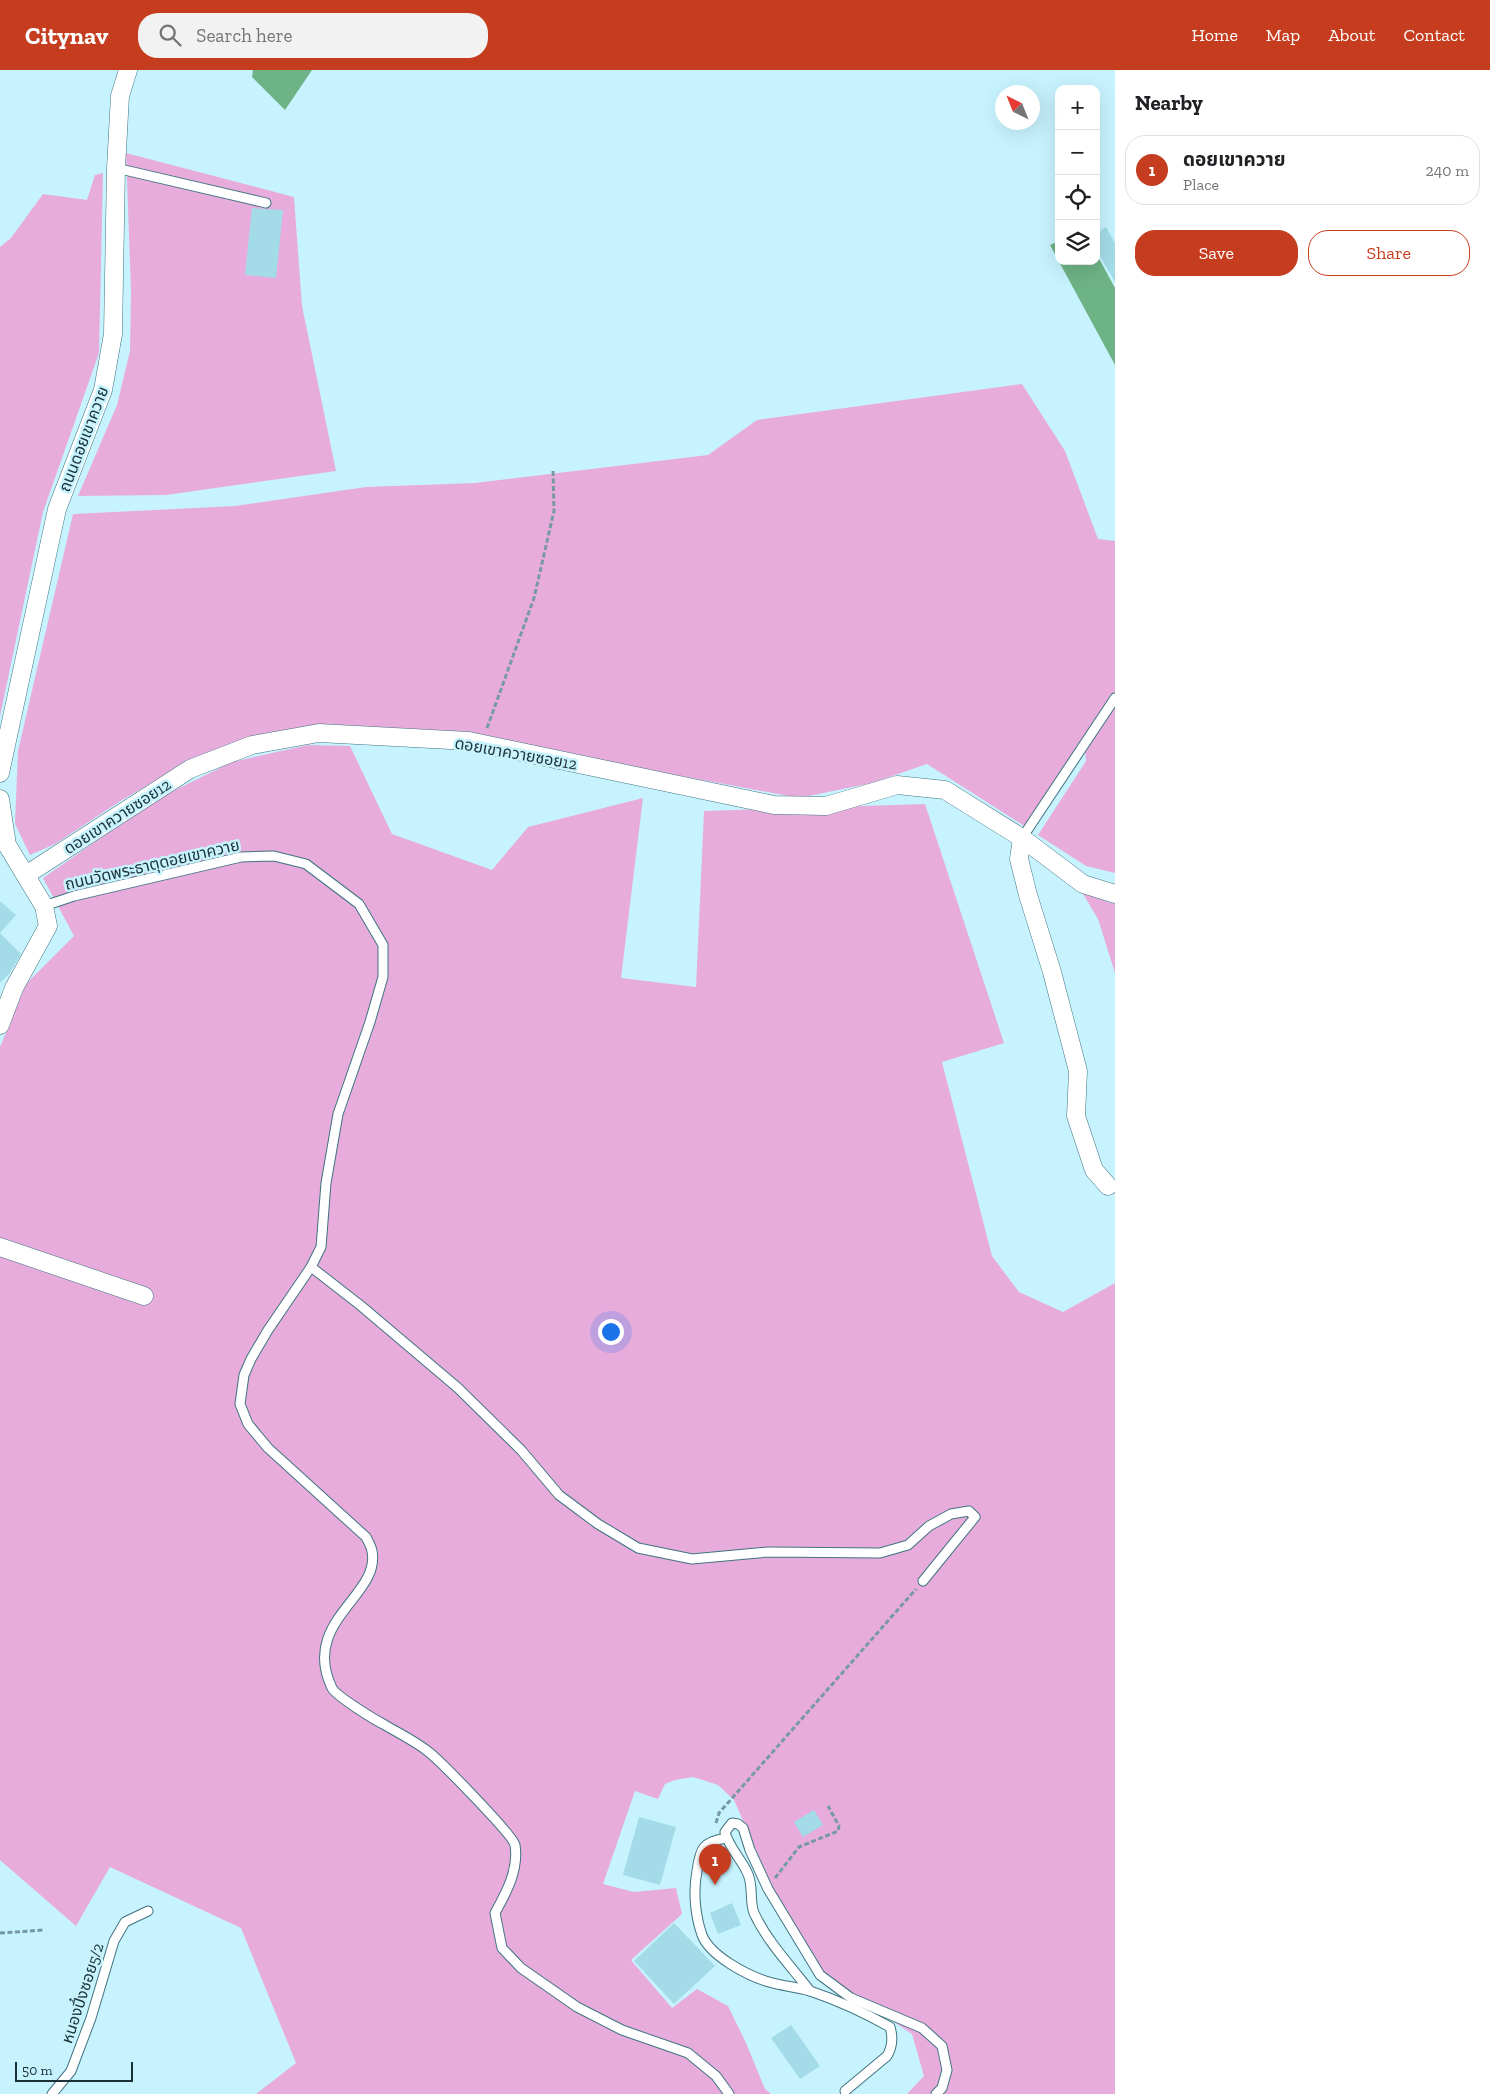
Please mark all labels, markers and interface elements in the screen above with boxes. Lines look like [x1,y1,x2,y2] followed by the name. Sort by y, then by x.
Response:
[138,13,488,58] search box
[25,21,108,50] text: Citynav
[156,21,184,49] icon: search
[196,24,293,47] text: Search here
[1191,24,1238,46] text: Home
[1266,24,1300,46] text: Map
[1328,24,1375,46] text: About
[1403,24,1465,46] text: Contact
[995,85,1040,130] north arrow
[1055,85,1100,265] map controls
[1055,85,1100,130] button: +
[1135,90,1203,115] text: Nearby
[1055,130,1100,175] button: −
[1183,148,1286,171] text: ดอยเขาควาย
[1149,161,1155,180] text: 1
[1425,161,1469,180] text: 240 m
[1055,175,1100,220] button: locate
[1183,175,1219,194] text: Place
[1055,220,1100,265] button: layers
[1135,230,1298,276] button: Save
[1308,230,1470,276] button: Share
[55,384,112,495] street label: ถนนดอยเขาควาย
[453,733,579,774] street label: ดอยเขาควายซอย12
[60,775,174,858] street label: ดอยเขาควายซอย12
[63,835,241,894] street label: ถนนวัดพระธาตุดอยเขาควาย
[598,1319,624,1345] your location
[699,1844,731,1885] pin: 1
[55,1940,108,2046] street label: หนองปึ๋งซอย5/2
[15,2059,132,2082] scale bar
[22,2062,53,2079] text: 50 m

